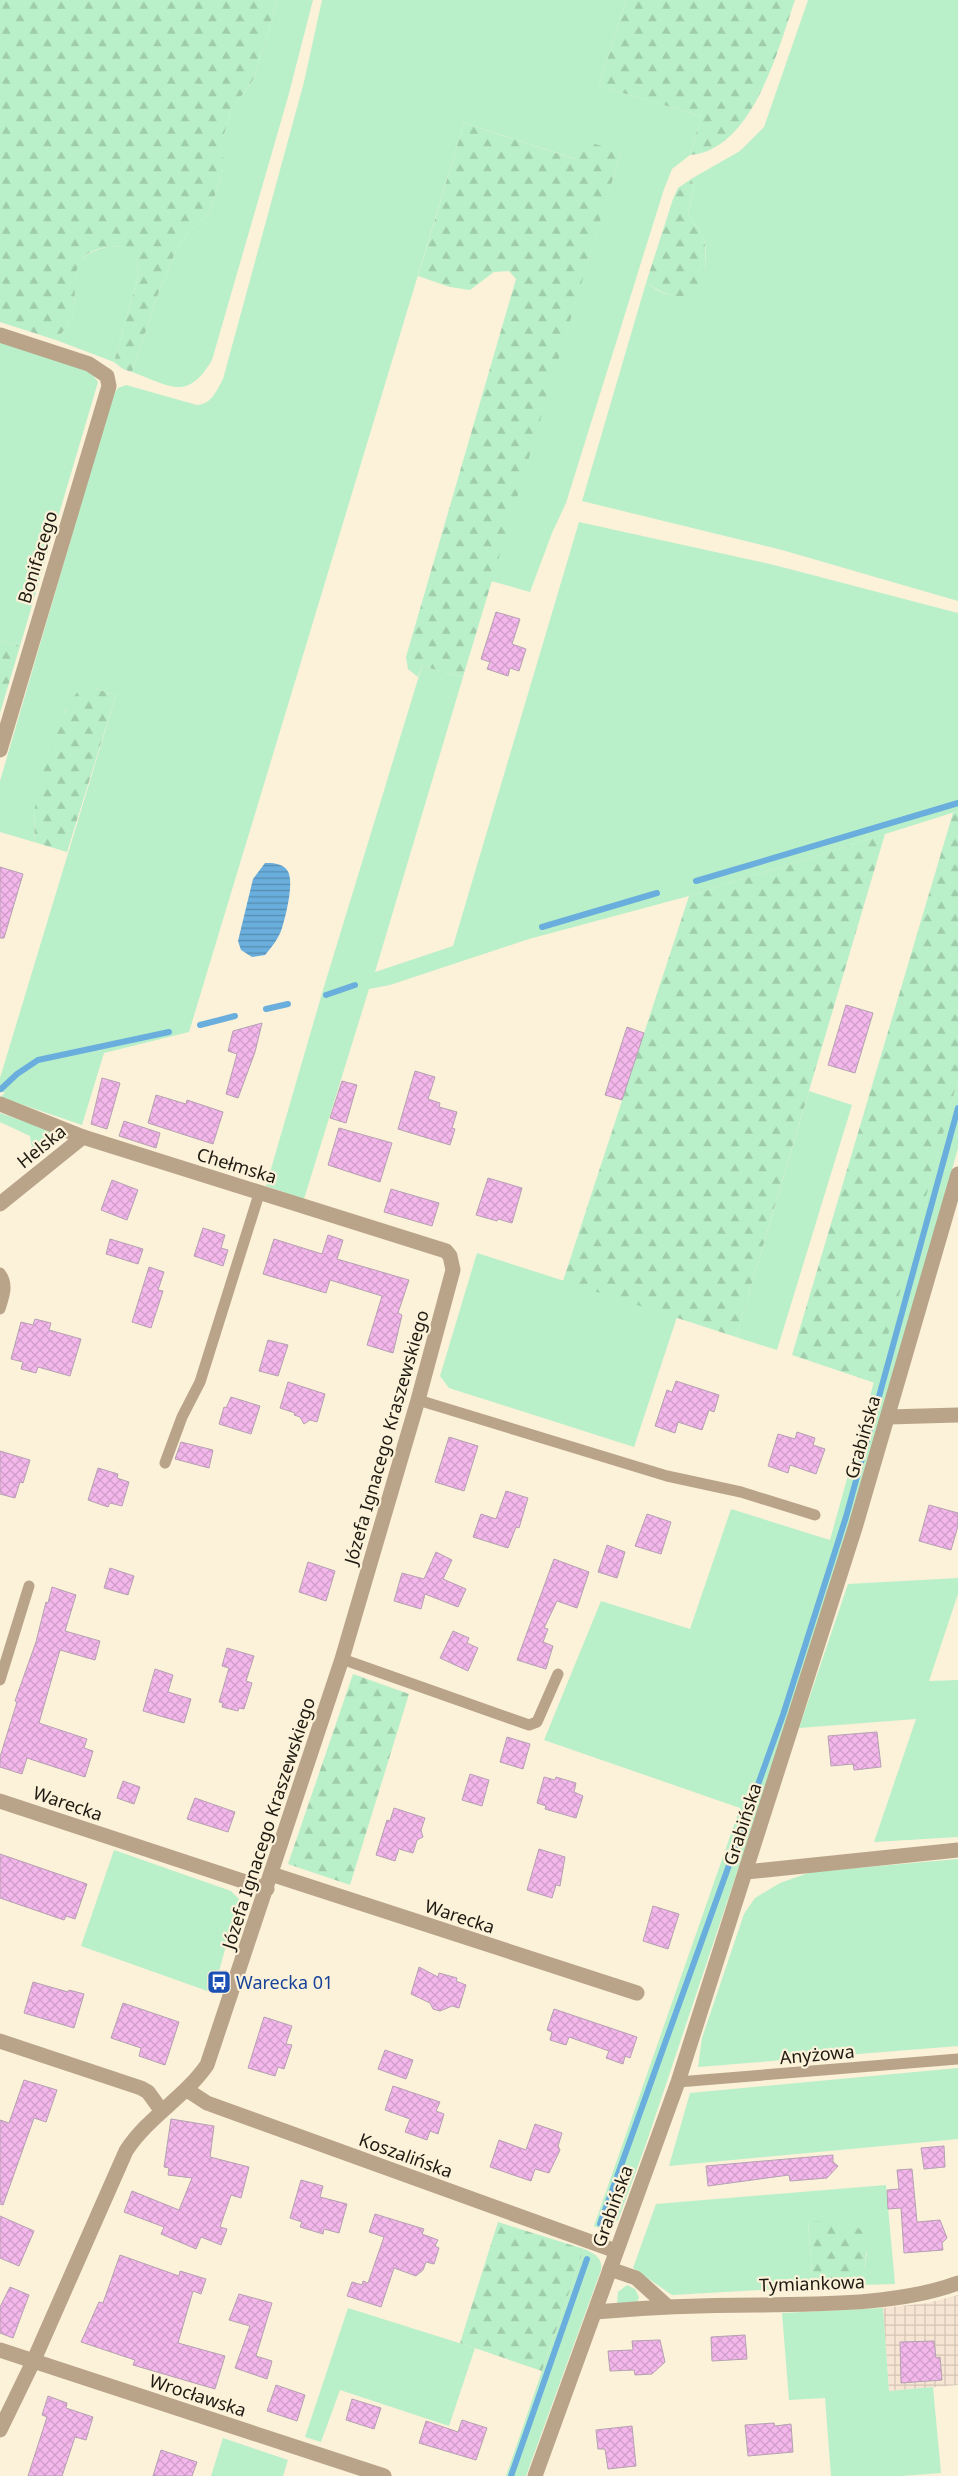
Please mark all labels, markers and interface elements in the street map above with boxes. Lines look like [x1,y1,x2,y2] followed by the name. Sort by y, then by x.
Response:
[12,508,62,606] street label: Bonifacego
[12,1119,70,1173] street label: Helska
[194,1141,280,1189] street label: Chełmska
[338,1307,434,1569] street label: Józefa Ignacego Kraszewskiego
[839,1393,885,1481] street label: Grabińska
[215,1694,320,1954] street label: Józefa Ignacego Kraszewskiego
[30,1780,106,1826] street label: Warecka
[717,1780,767,1868] street label: Grabińska
[422,1893,498,1939] street label: Warecka
[206,1969,232,1995] bus stop icon: Warecka 01
[236,1970,333,1994] place label: Warecka 01
[779,2039,855,2069] street label: Anyżowa
[356,2127,456,2183] street label: Koszalińska
[586,2162,638,2250] street label: Grabińska
[759,2269,865,2297] street label: Tymiankowa
[147,2368,249,2422] street label: Wrocławska

